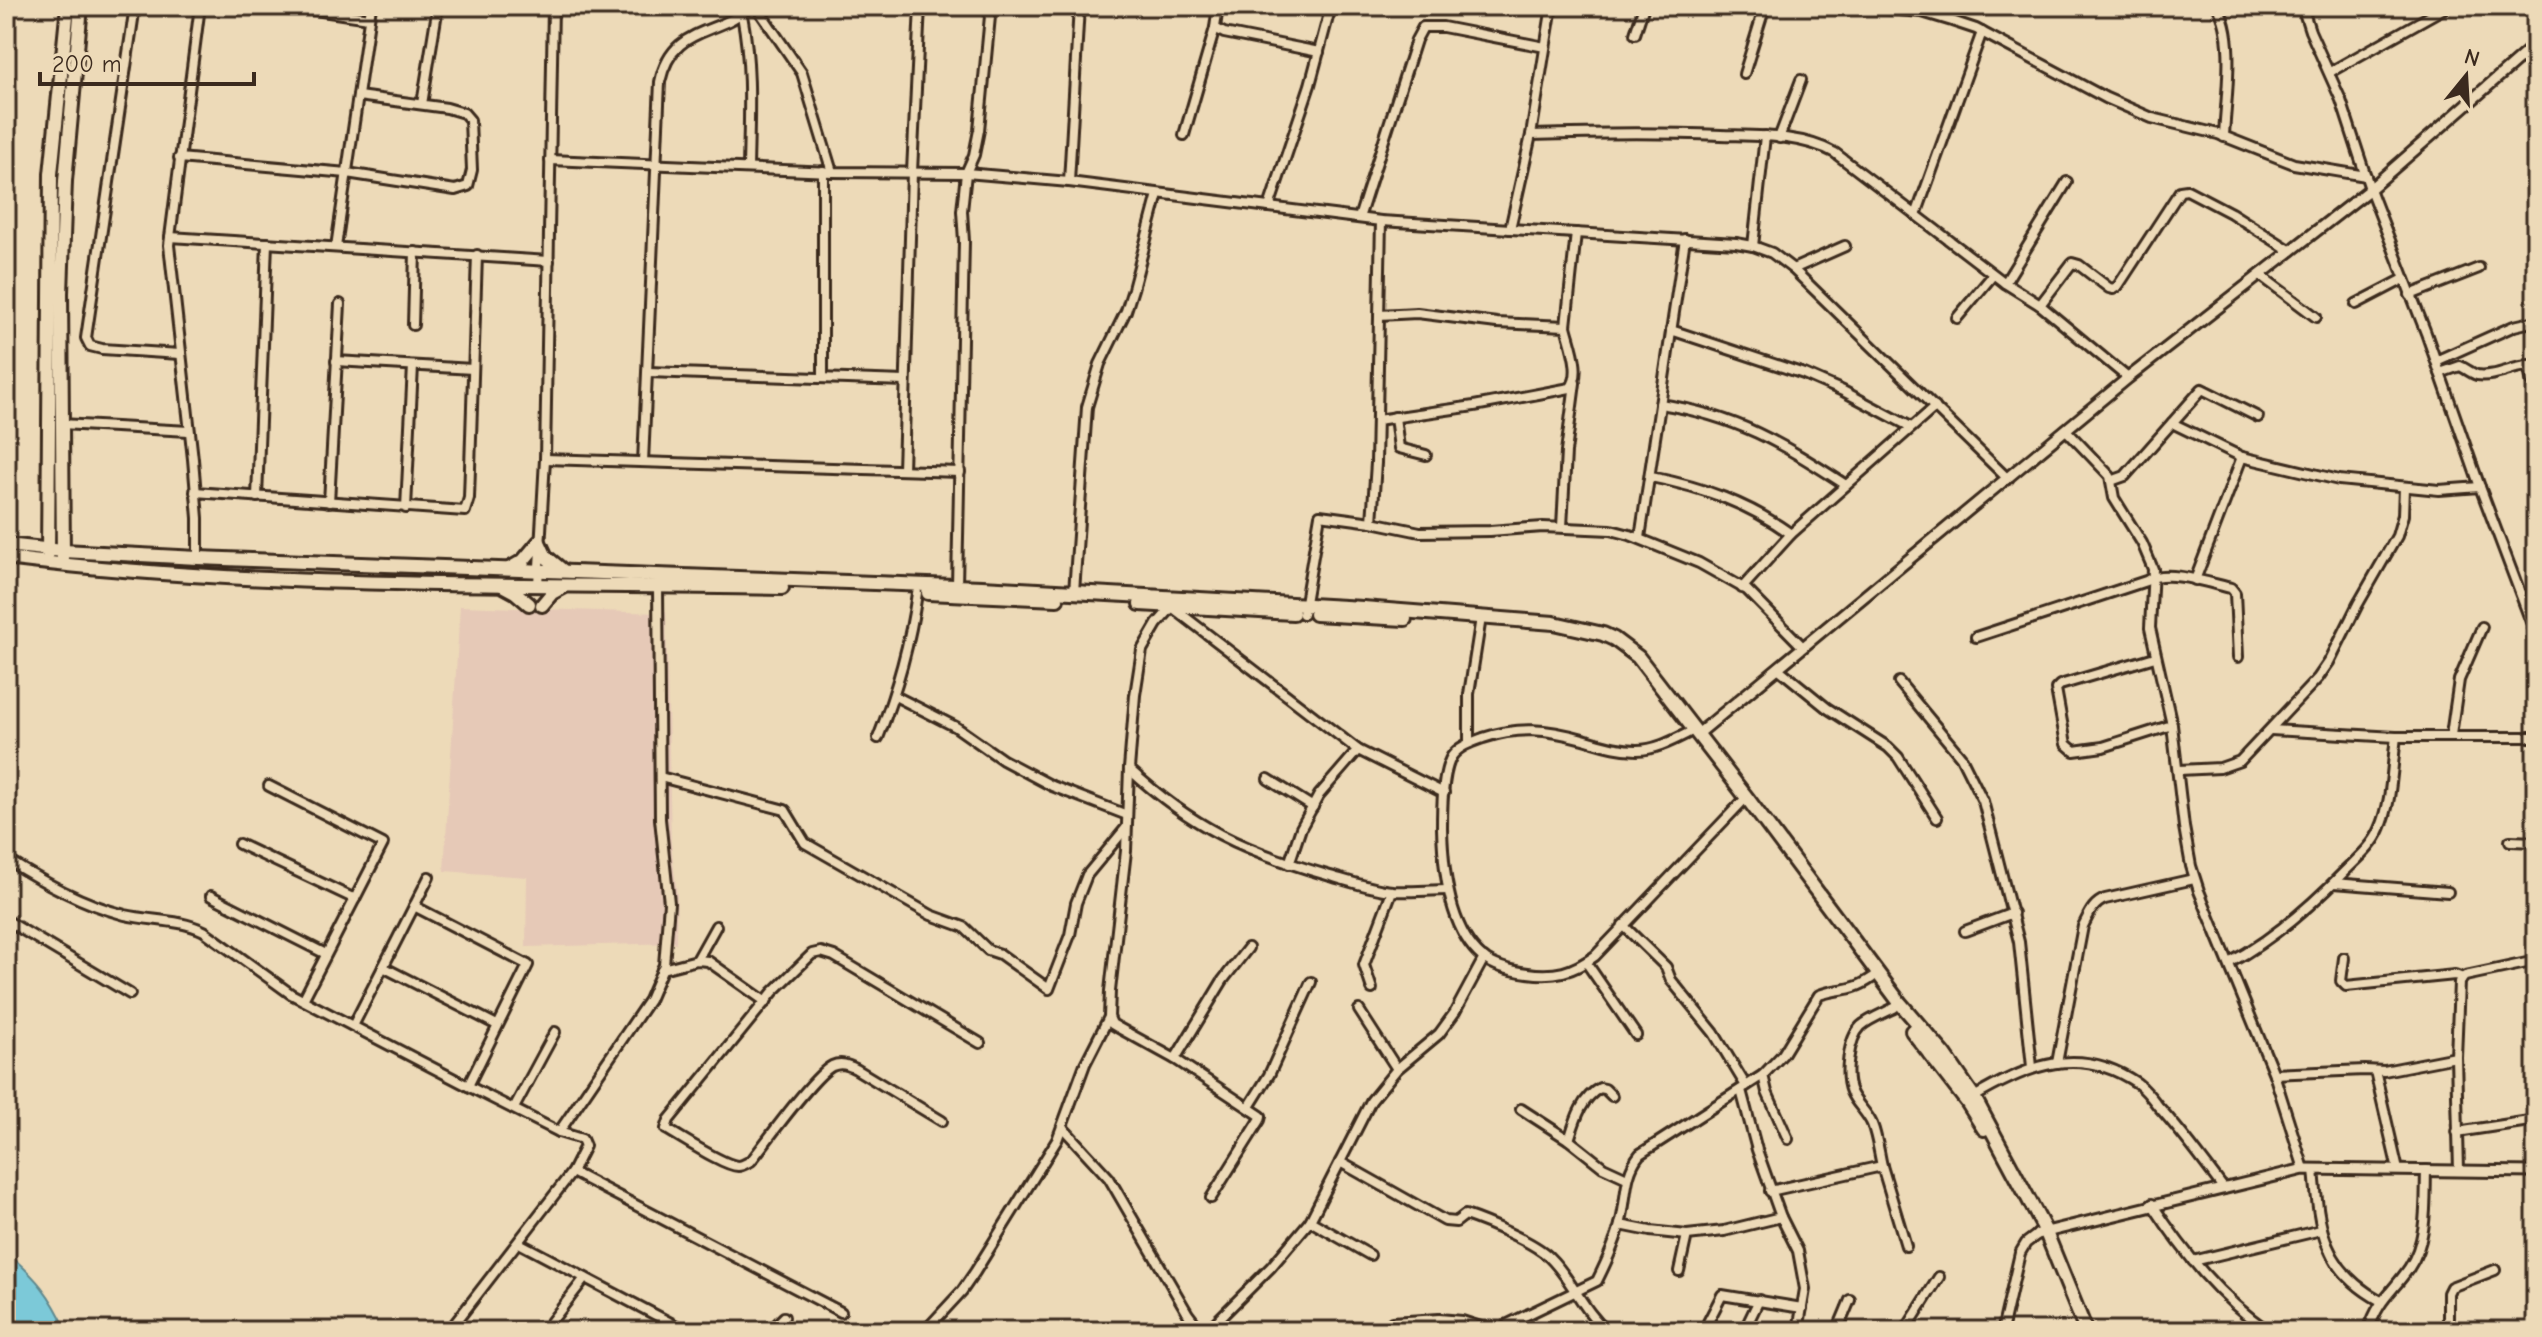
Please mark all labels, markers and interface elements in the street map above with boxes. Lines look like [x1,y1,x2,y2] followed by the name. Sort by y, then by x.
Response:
[40,36,254,86] scale bar
[2426,36,2506,116] north arrow
[2461,43,2483,73] text: N
[52,50,122,78] text: 200 m

